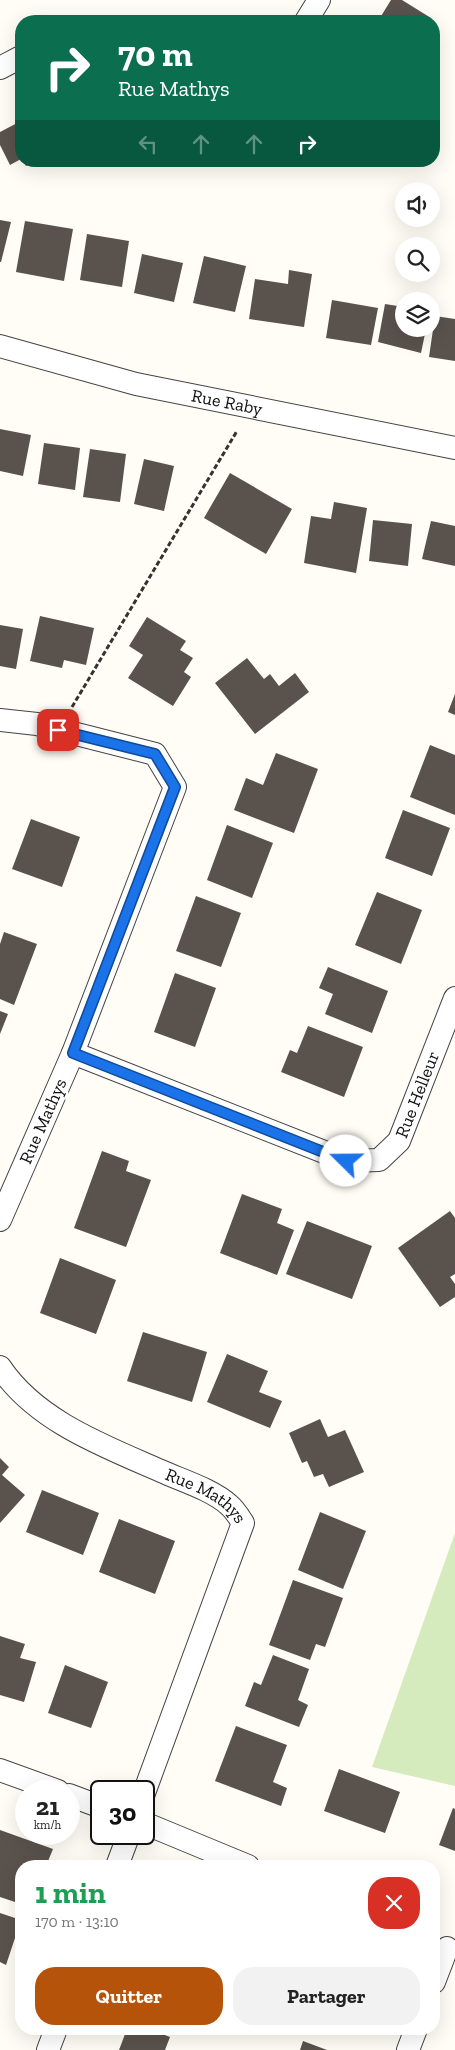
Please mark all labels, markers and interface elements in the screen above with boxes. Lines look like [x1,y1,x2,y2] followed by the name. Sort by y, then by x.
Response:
[118,33,193,75] text: 70 m
[35,35,100,100] icon: right
[118,75,230,102] text: Rue Mathys
[134,130,162,158] icon: left
[187,130,215,158] icon: ahead
[240,130,268,158] icon: ahead
[293,130,321,158] icon: right
[395,182,440,337] map controls
[395,182,440,227] button: sound
[395,237,440,282] button: search
[395,292,440,337] button: layers
[189,384,265,420] street label: Rue Raby
[37,709,79,751] pin
[44,716,72,744] icon: arrive
[390,1048,444,1141] street label: Rue Helleur
[14,1075,72,1167] street label: Rue Mathys
[319,1134,371,1186] position arrow
[162,1463,251,1528] street label: Rue Mathys
[90,1780,155,1845] speed limit sign: 30
[36,1791,59,1821] text: 21
[34,1818,61,1832] text: km/h
[35,1875,106,1911] text: 1 min
[368,1877,420,1929] button: close
[35,1912,119,1931] text: 170 m · 13:10
[35,1967,223,2025] button: Quitter
[233,1967,420,2025] button: Partager

